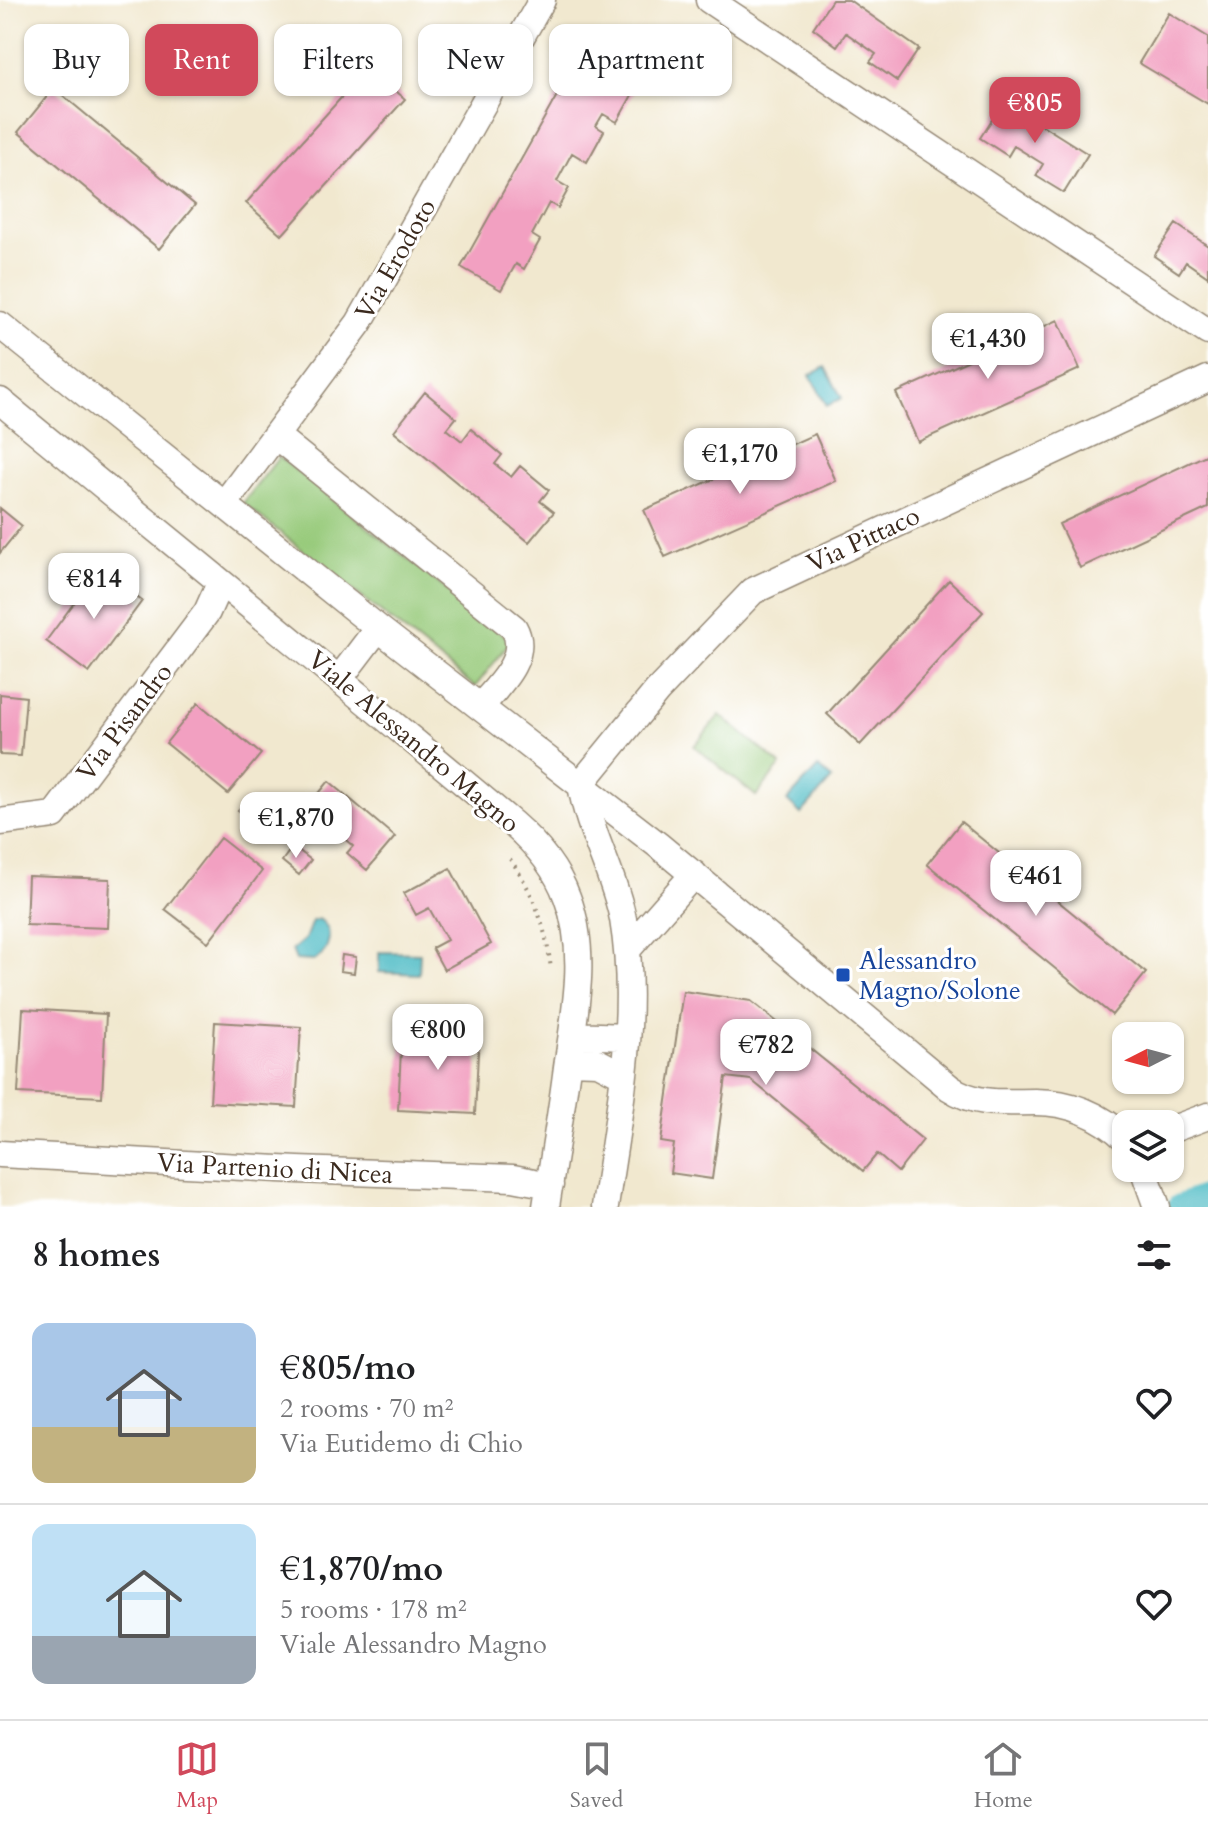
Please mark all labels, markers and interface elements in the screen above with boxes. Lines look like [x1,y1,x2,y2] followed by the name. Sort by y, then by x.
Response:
[24,24,129,96] chip: Buy
[145,24,258,96] chip: Rent
[274,24,402,96] chip: Filters
[418,24,533,96] chip: New
[549,24,732,96] chip: Apartment
[988,77,1082,145] pin: €805
[1007,85,1063,120] text: €805
[347,192,444,326] street label: Via Erodoto
[923,313,1053,381] pin: €1,430
[950,321,1026,356] text: €1,430
[675,428,805,496] pin: €1,170
[702,436,778,471] text: €1,170
[801,498,925,581] street label: Via Pittaco
[47,553,141,621] pin: €814
[66,561,122,596] text: €814
[300,642,527,841] street label: Viale Alessandro Magno
[68,656,180,789] street label: Via Pisandro
[231,792,361,860] pin: €1,870
[258,800,334,835] text: €1,870
[989,850,1083,918] pin: €461
[1008,858,1064,893] text: €461
[859,943,1021,1008] place label: Alessandro Magno/Solone
[834,966,852,984] marker: Alessandro Magno/Solone
[391,1004,485,1072] pin: €800
[410,1012,466,1047] text: €800
[719,1019,813,1087] pin: €782
[1112,1022,1184,1094] north arrow
[1112,1022,1184,1182] map controls
[738,1027,794,1062] text: €782
[1112,1110,1184,1182] button: layers
[156,1145,394,1192] street label: Via Partenio di Nicea
[32,1232,160,1278] text: 8 homes
[1132,1233,1176,1277] icon: filters
[280,1345,416,1391] text: €805/mo
[96,1355,192,1451] icon: home
[1132,1381,1176,1425] icon: heart
[280,1391,453,1426] text: 2 rooms · 70 m²
[280,1426,523,1461] text: Via Eutidemo di Chio
[280,1546,443,1592] text: €1,870/mo
[96,1556,192,1652] icon: home
[1132,1582,1176,1626] icon: heart
[280,1592,467,1627] text: 5 rooms · 178 m²
[280,1627,547,1662] text: Viale Alessandro Magno
[175,1737,219,1815] tab: Map
[570,1737,623,1815] tab: Saved
[974,1737,1033,1815] tab: Home

